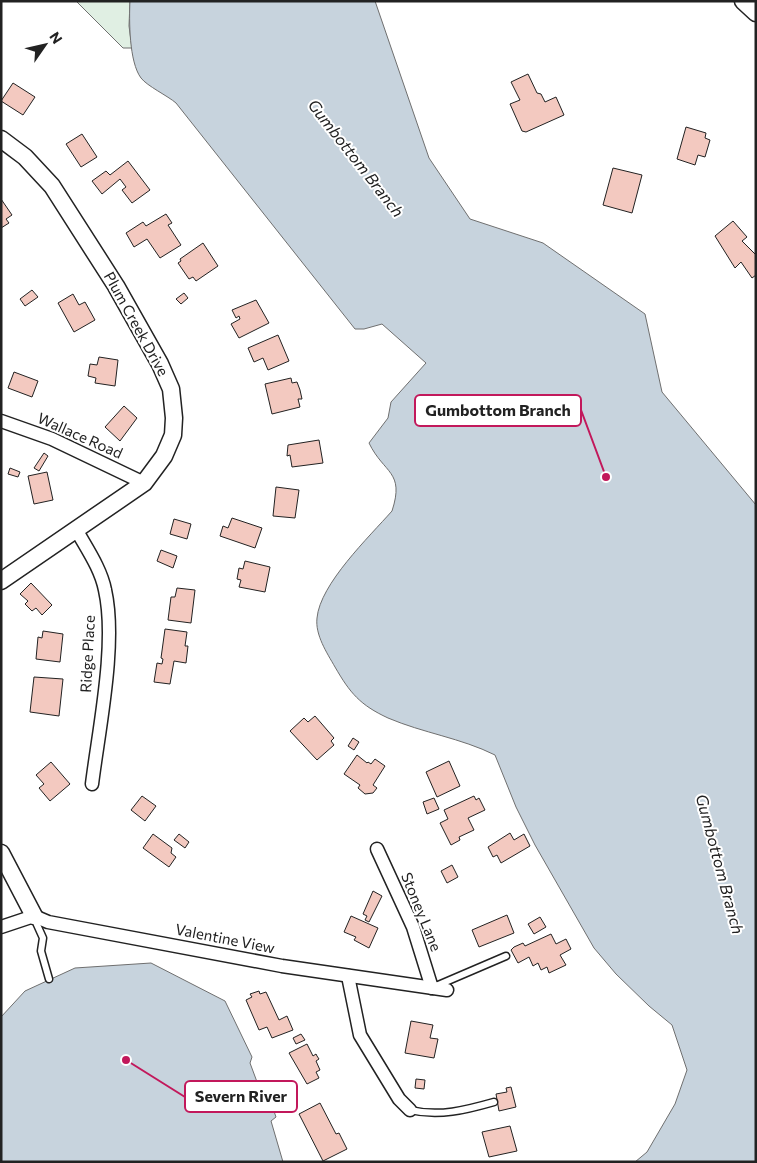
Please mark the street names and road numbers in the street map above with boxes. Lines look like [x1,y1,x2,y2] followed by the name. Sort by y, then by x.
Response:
[101,268,173,379] street label: Plum Creek Drive
[35,408,126,462] street label: Wallace Road
[76,615,98,693] street label: Ridge Place
[398,870,446,954] street label: Stoney Lane
[174,920,276,956] street label: Valentine View

